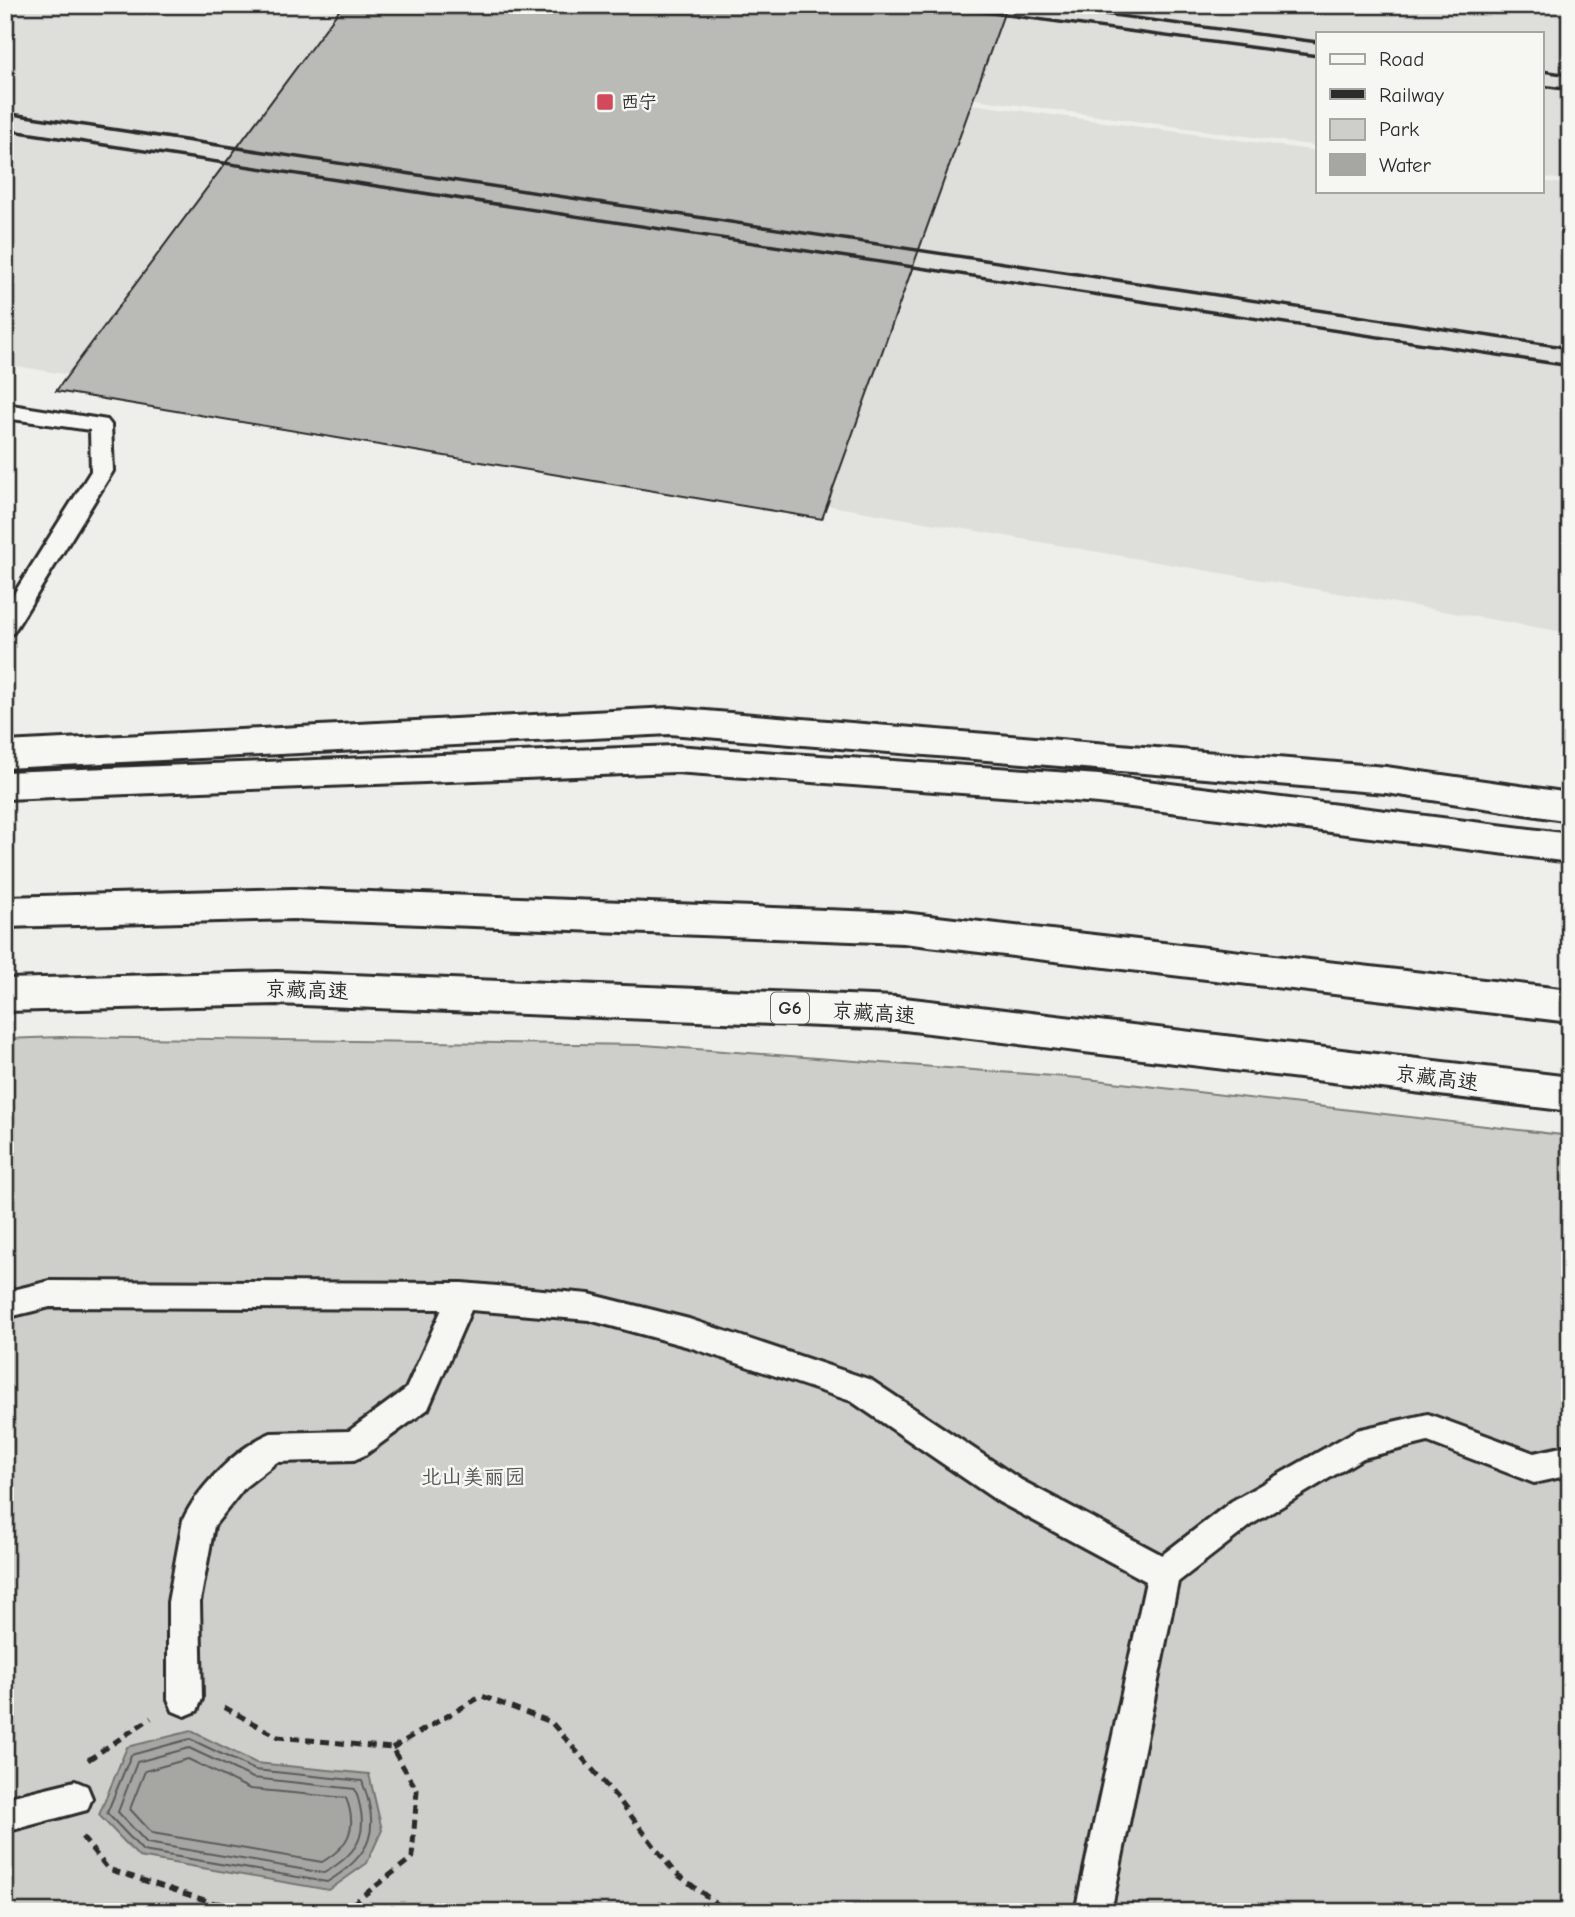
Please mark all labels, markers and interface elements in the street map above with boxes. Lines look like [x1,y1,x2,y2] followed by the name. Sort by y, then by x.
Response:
[1316,32,1544,192] legend
[1379,47,1424,71] text: Road
[1379,83,1444,107] text: Railway
[595,92,615,112] marker: 西宁
[621,92,657,113] place label: 西宁
[1379,117,1419,141] text: Park
[1379,153,1432,177] text: Water
[265,977,349,1003] street label: 京藏高速
[771,992,809,1024] road number: G6
[831,998,917,1028] street label: 京藏高速
[1394,1061,1480,1095] street label: 京藏高速
[421,1465,526,1489] park label: 北山美丽园

